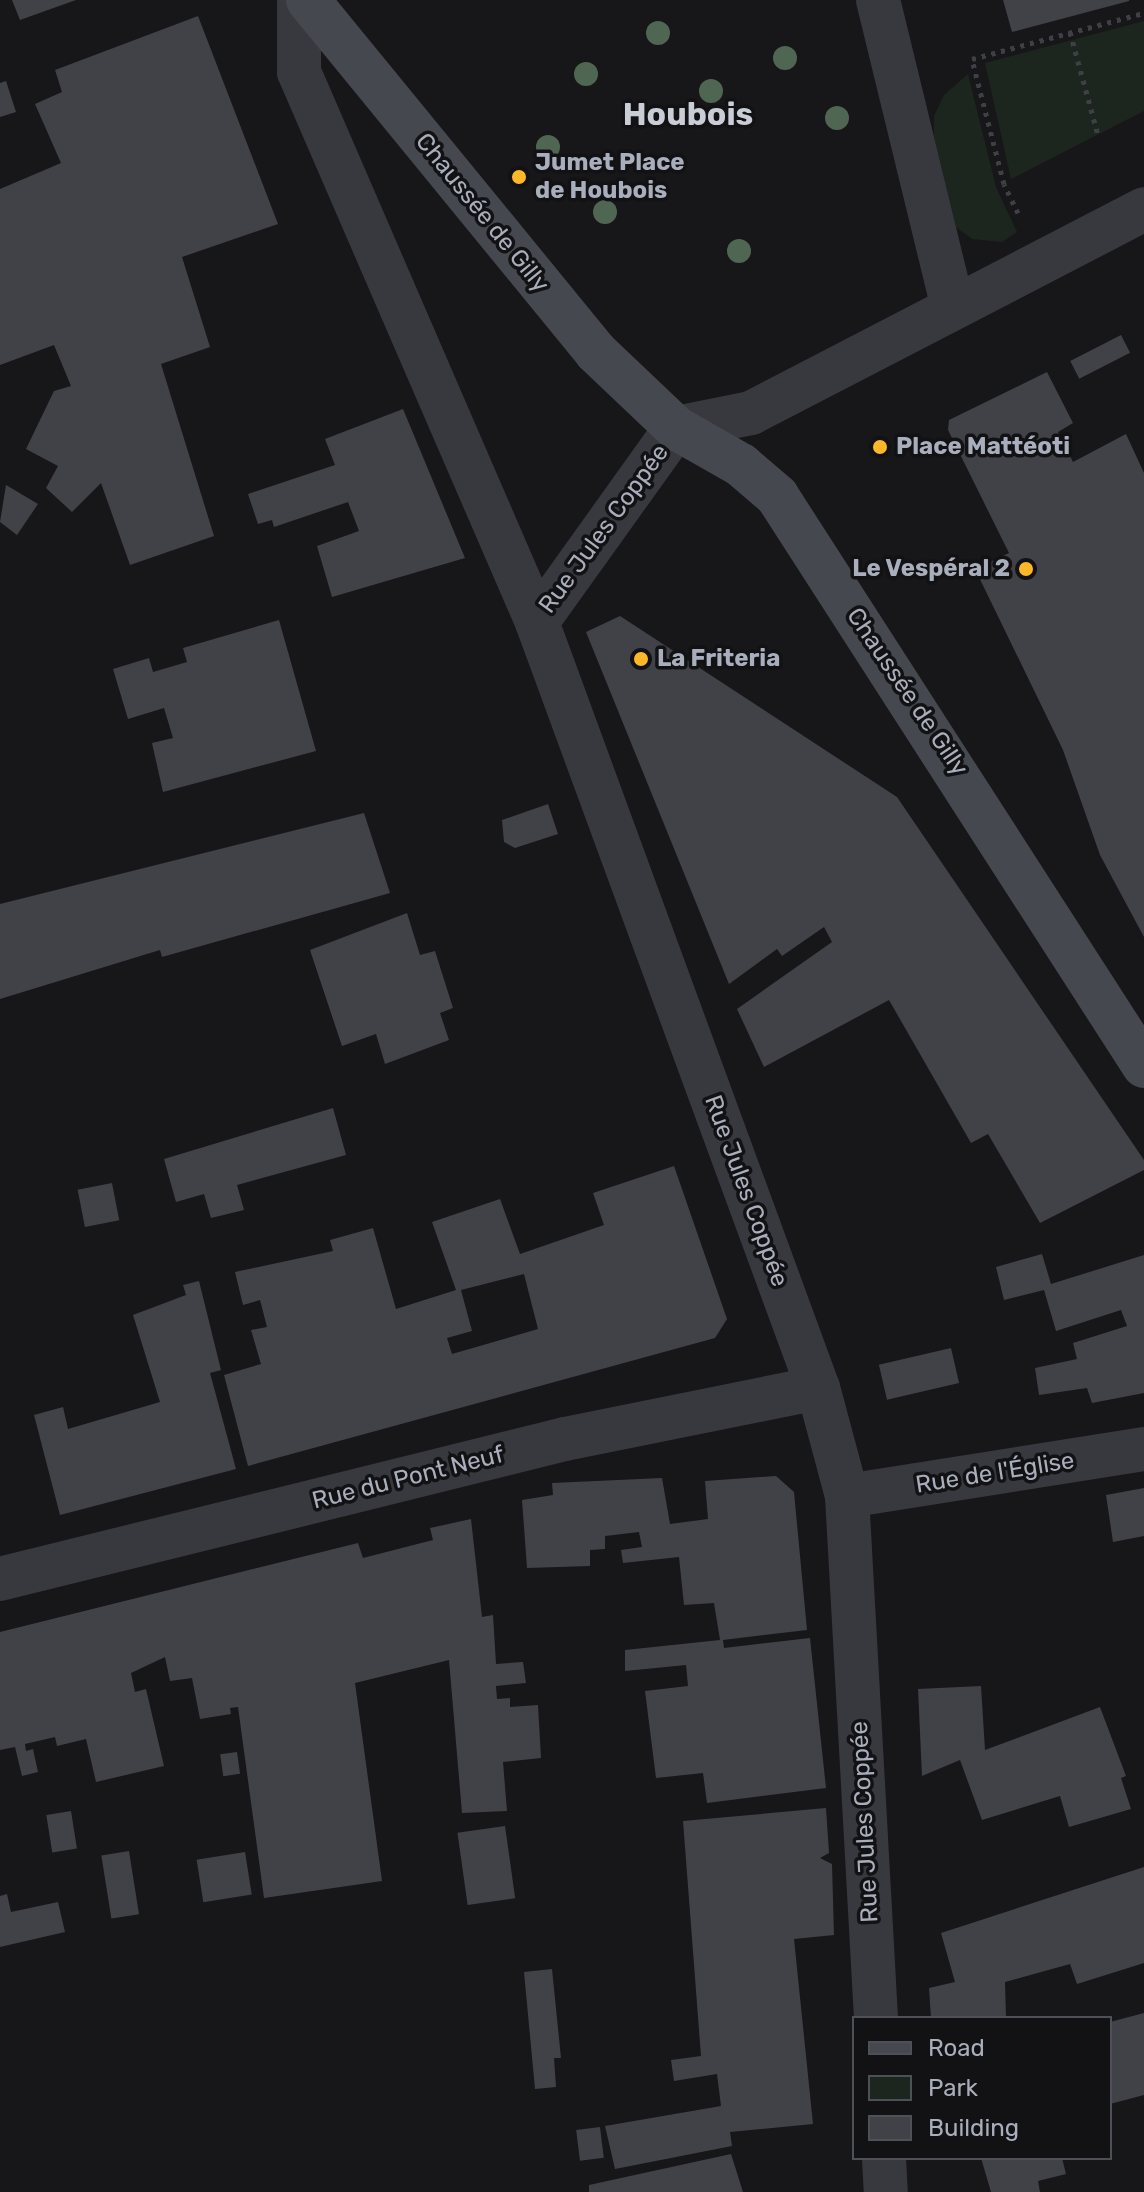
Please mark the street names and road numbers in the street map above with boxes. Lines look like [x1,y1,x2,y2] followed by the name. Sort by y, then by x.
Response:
[409,128,555,298] street label: Chaussée de Gilly
[533,439,675,619] street label: Rue Jules Coppée
[840,603,974,781] street label: Chaussée de Gilly
[698,1091,794,1291] street label: Rue Jules Coppée
[309,1440,507,1516] street label: Rue du Pont Neuf
[914,1446,1076,1500] street label: Rue de l'Église
[845,1721,885,1923] street label: Rue Jules Coppée

